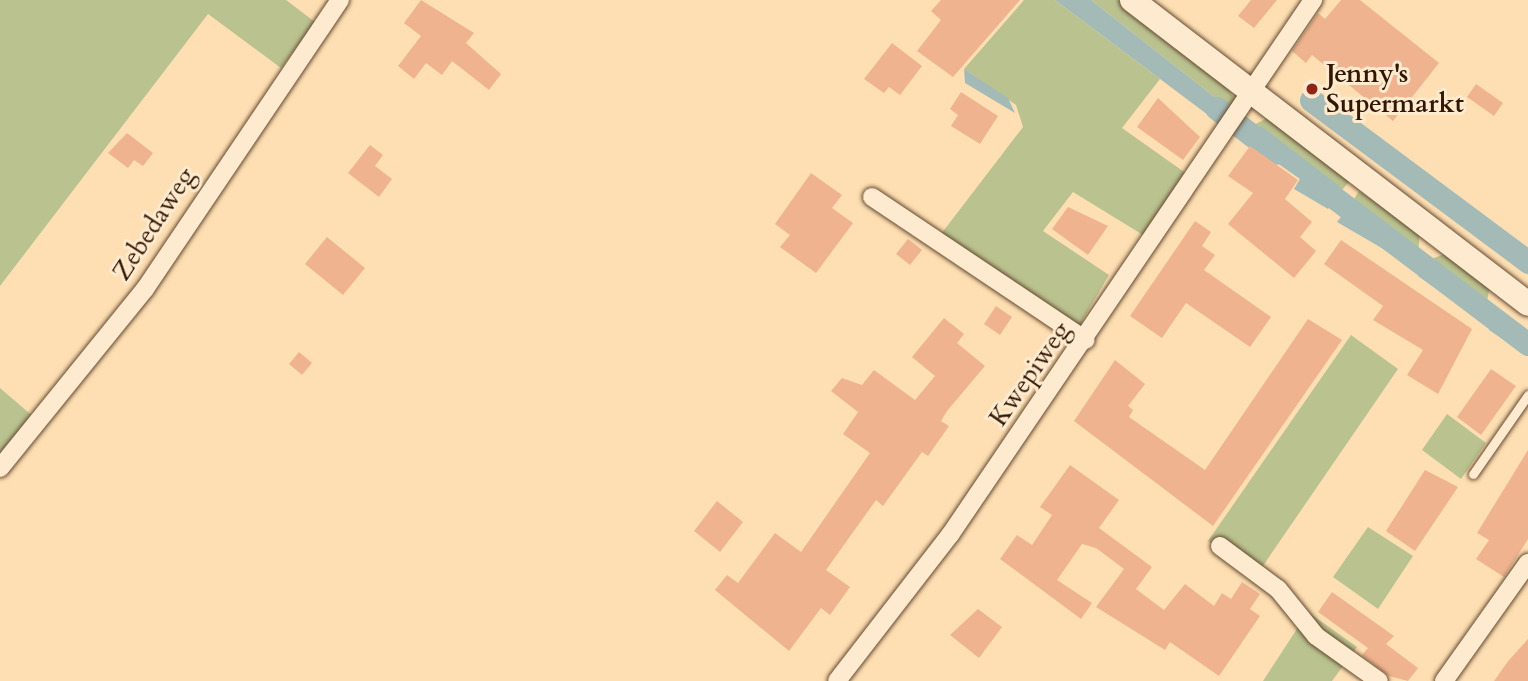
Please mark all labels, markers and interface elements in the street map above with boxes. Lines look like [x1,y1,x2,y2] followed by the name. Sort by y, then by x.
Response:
[1326,58,1464,119] place label: Jenny's Supermarkt
[1304,81,1320,97] marker: Jenny's Supermarkt
[106,162,202,286] street label: Zebedaweg
[983,316,1077,432] street label: Kwepiweg

